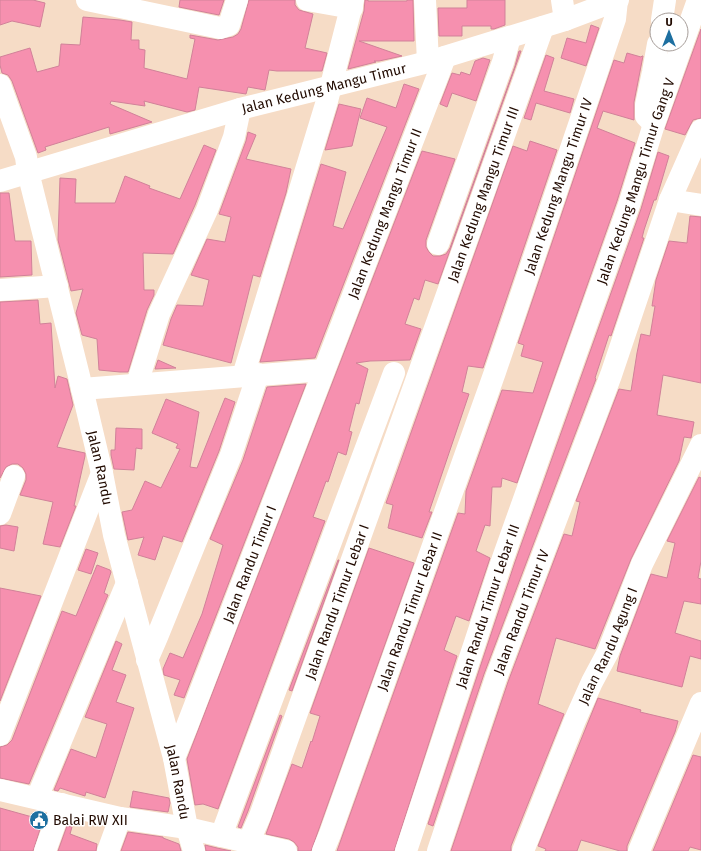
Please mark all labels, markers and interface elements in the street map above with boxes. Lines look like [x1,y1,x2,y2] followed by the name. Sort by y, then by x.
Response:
[649,12,689,52] north arrow
[665,16,673,29] text: U
[240,59,409,117] street label: Jalan Kedung Mangu Timur
[593,76,678,287] street label: Jalan Kedung Mangu Timur Gang V
[520,96,596,277] street label: Jalan Kedung Mangu Timur IV
[444,104,522,284] street label: Jalan Kedung Mangu Timur III
[344,126,425,301] street label: Jalan Kedung Mangu Timur II
[84,429,117,506] street label: Jalan Randu
[219,503,280,625] street label: Jalan Randu Timur I
[301,522,372,682] street label: Jalan Randu Timur Lebar I
[452,522,523,690] street label: Jalan Randu Timur Lebar III
[373,529,446,693] street label: Jalan Randu Timur Lebar II
[490,547,553,677] street label: Jalan Randu Timur IV
[575,585,641,707] street label: Jalan Randu Agung I
[162,742,194,821] street label: Jalan Randu
[28,809,50,831] public building icon: Balai RW XII
[53,812,128,829] place label: Balai RW XII

